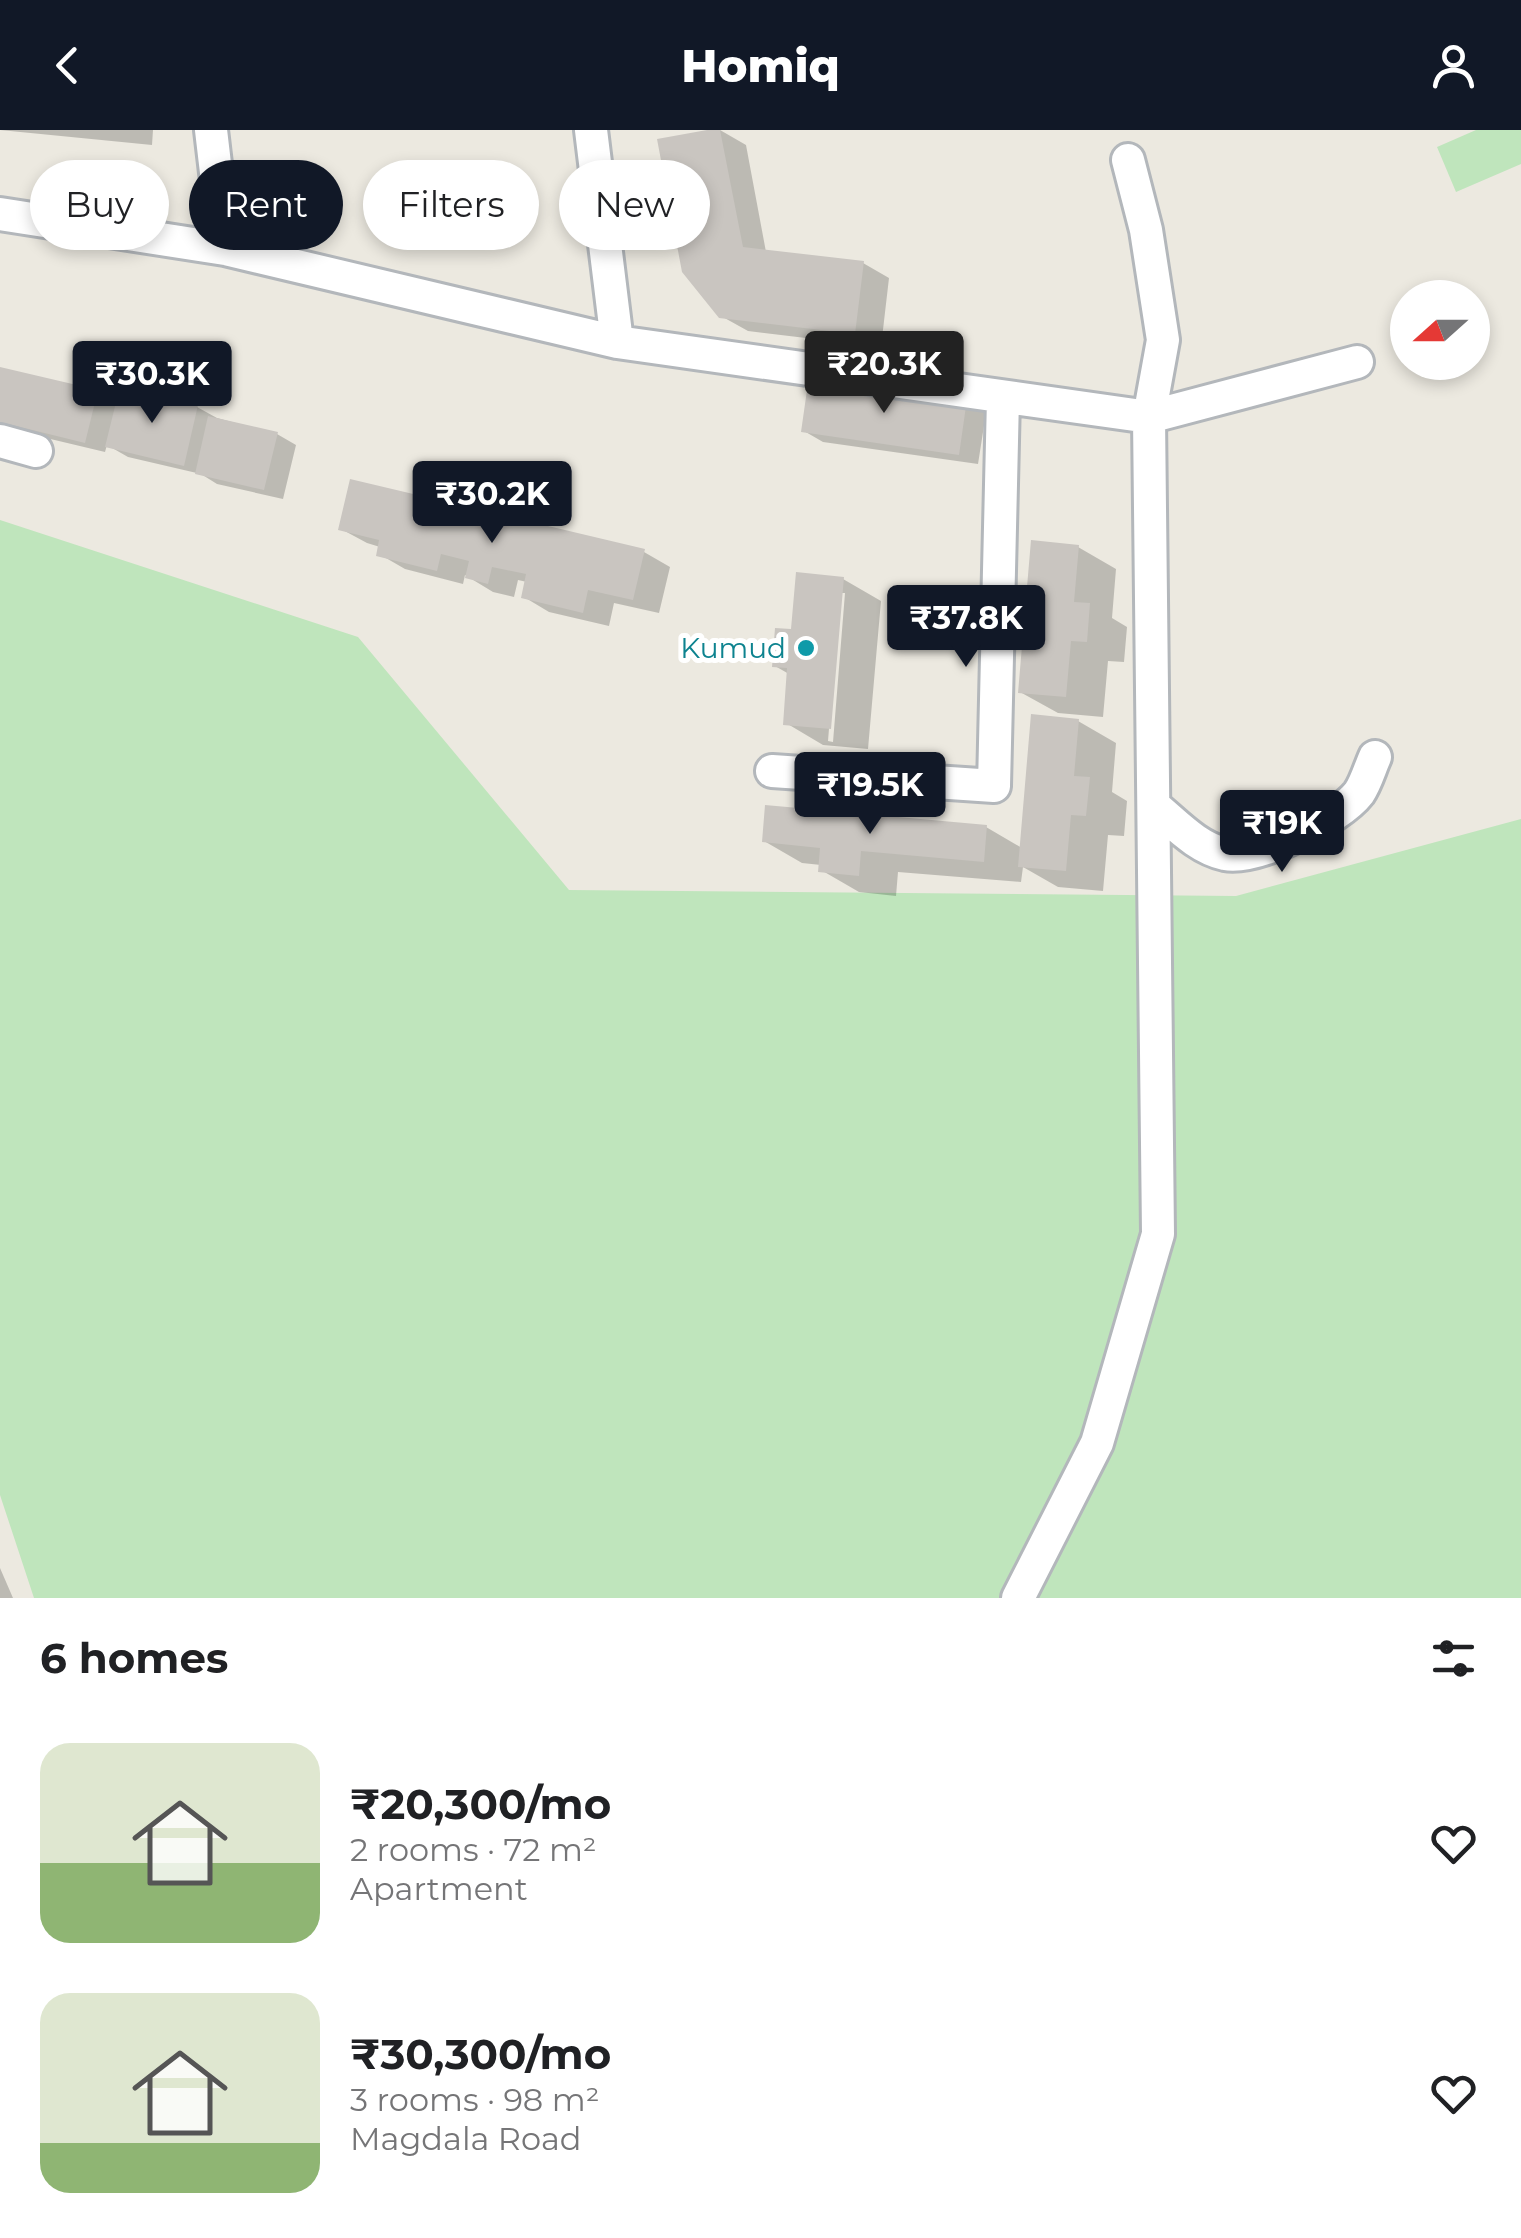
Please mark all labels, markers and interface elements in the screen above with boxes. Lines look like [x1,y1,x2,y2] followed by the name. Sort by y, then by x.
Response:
[40,38,95,93] icon: back
[681,38,840,93] text: Homiq
[1426,38,1481,93] icon: person
[30,160,169,250] chip: Buy
[189,160,343,250] chip: Rent
[363,160,539,250] chip: Filters
[559,160,710,250] chip: New
[1390,280,1490,380] north arrow
[1390,280,1490,380] map controls
[803,331,965,416] pin: ₹20.3K
[71,341,233,426] pin: ₹30.3K
[827,344,941,383] text: ₹20.3K
[95,354,209,393] text: ₹30.3K
[411,461,573,546] pin: ₹30.2K
[435,474,549,513] text: ₹30.2K
[885,585,1047,670] pin: ₹37.8K
[909,598,1023,637] text: ₹37.8K
[680,631,786,665] place label: Kumud
[795,637,817,659] marker: Kumud
[789,752,951,837] pin: ₹19.5K
[817,765,924,804] text: ₹19.5K
[1223,790,1341,875] pin: ₹19K
[1242,803,1322,842] text: ₹19K
[1426,1631,1481,1686] icon: filters
[40,1632,228,1684] text: 6 homes
[350,1778,611,1830] text: ₹20,300/mo
[120,1783,240,1903] icon: home
[1426,1816,1481,1871] icon: heart
[350,1830,597,1869] text: 2 rooms · 72 m²
[350,1869,528,1908] text: Apartment
[350,2028,611,2080] text: ₹30,300/mo
[120,2033,240,2153] icon: home
[1426,2066,1481,2121] icon: heart
[350,2080,599,2119] text: 3 rooms · 98 m²
[350,2119,581,2158] text: Magdala Road

